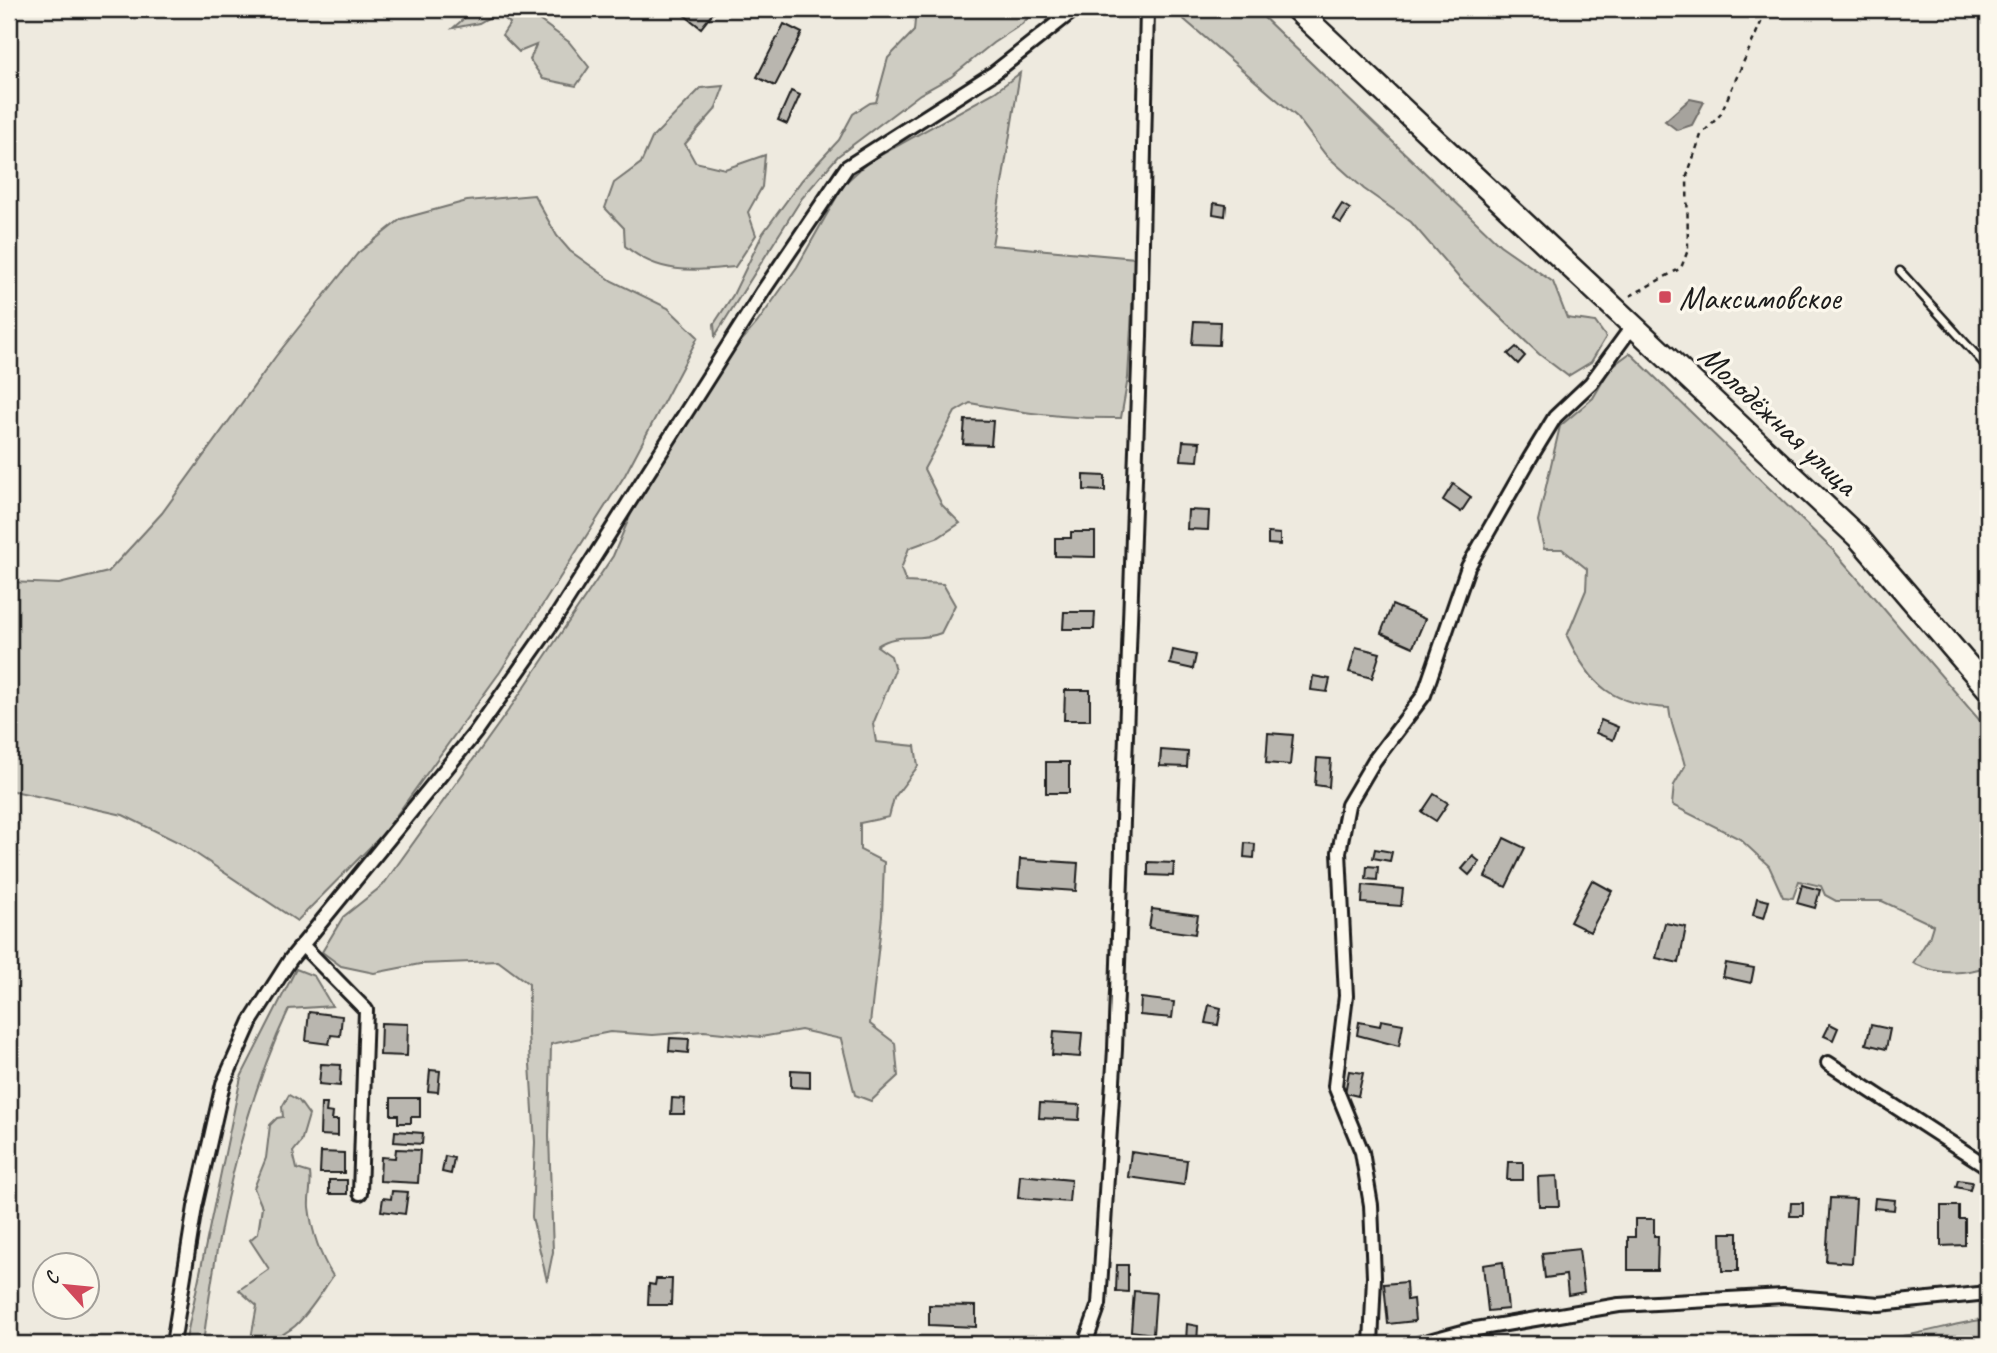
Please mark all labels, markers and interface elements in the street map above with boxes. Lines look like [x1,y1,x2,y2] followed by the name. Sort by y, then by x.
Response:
[1679,277,1843,319] place label: Максимовское
[1657,289,1673,305] marker: Максимовское
[1690,335,1868,506] street label: Молодёжная улица
[32,1252,102,1322] north arrow
[39,1267,66,1288] text: С

